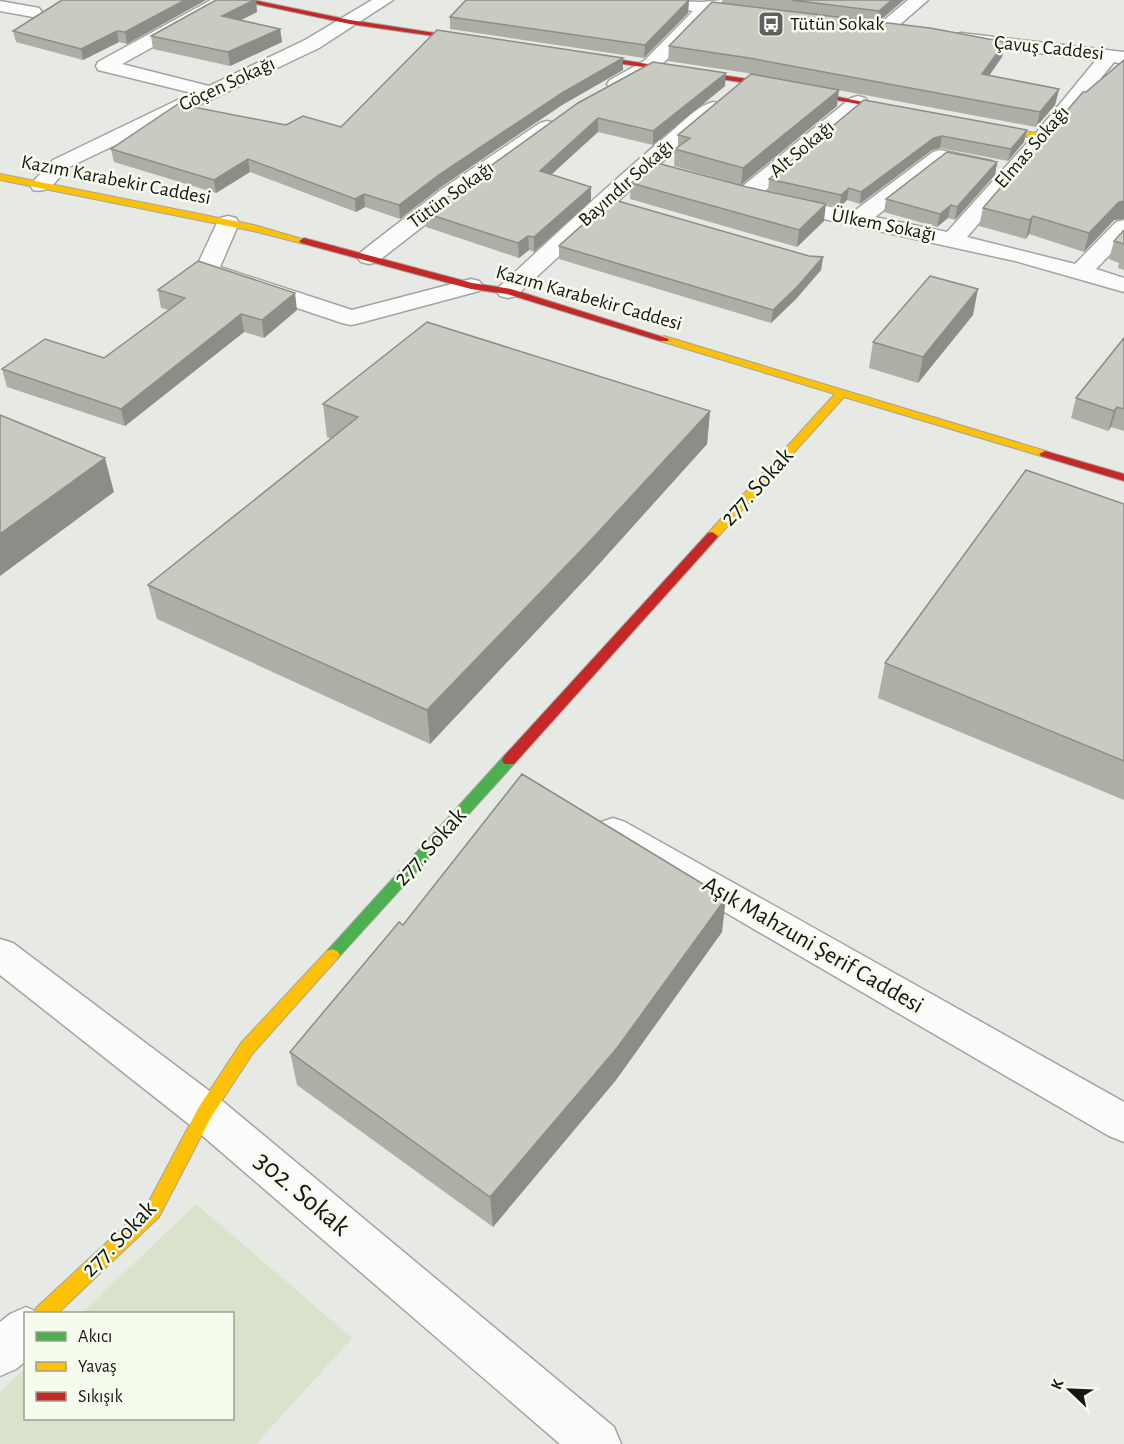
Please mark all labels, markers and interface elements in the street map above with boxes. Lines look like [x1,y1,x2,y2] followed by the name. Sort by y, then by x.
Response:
[756,9,786,39] bus stop icon: Tütün Sokak
[790,14,884,34] place label: Tütün Sokak
[993,32,1105,64] street label: Çavuş Caddesi
[176,53,278,115] street label: Göçen Sokağı
[991,102,1073,192] street label: Elmas Sokağı
[766,116,838,182] street label: Alt Sokağı
[575,135,677,231] street label: Bayındır Sokağı
[20,152,212,208] street label: Kazım Karabekir Caddesi
[405,158,497,232] street label: Tütün Sokağı
[830,205,938,245] street label: Ülkem Sokağı
[494,262,684,334] street label: Kazım Karabekir Caddesi
[716,443,798,531] street label: 277. Sokak
[389,803,471,891] street label: 277. Sokak
[698,872,928,1018] street label: Aşık Mahzuni Şerif Caddesi
[249,1147,355,1242] street label: 302. Sokak
[77,1196,161,1282] street label: 277. Sokak
[24,1312,234,1420] legend
[78,1328,112,1346] text: Akıcı
[78,1358,117,1376] text: Yavaş
[1040,1360,1100,1420] north arrow
[1048,1377,1067,1392] text: K
[78,1388,123,1406] text: Sıkışık

